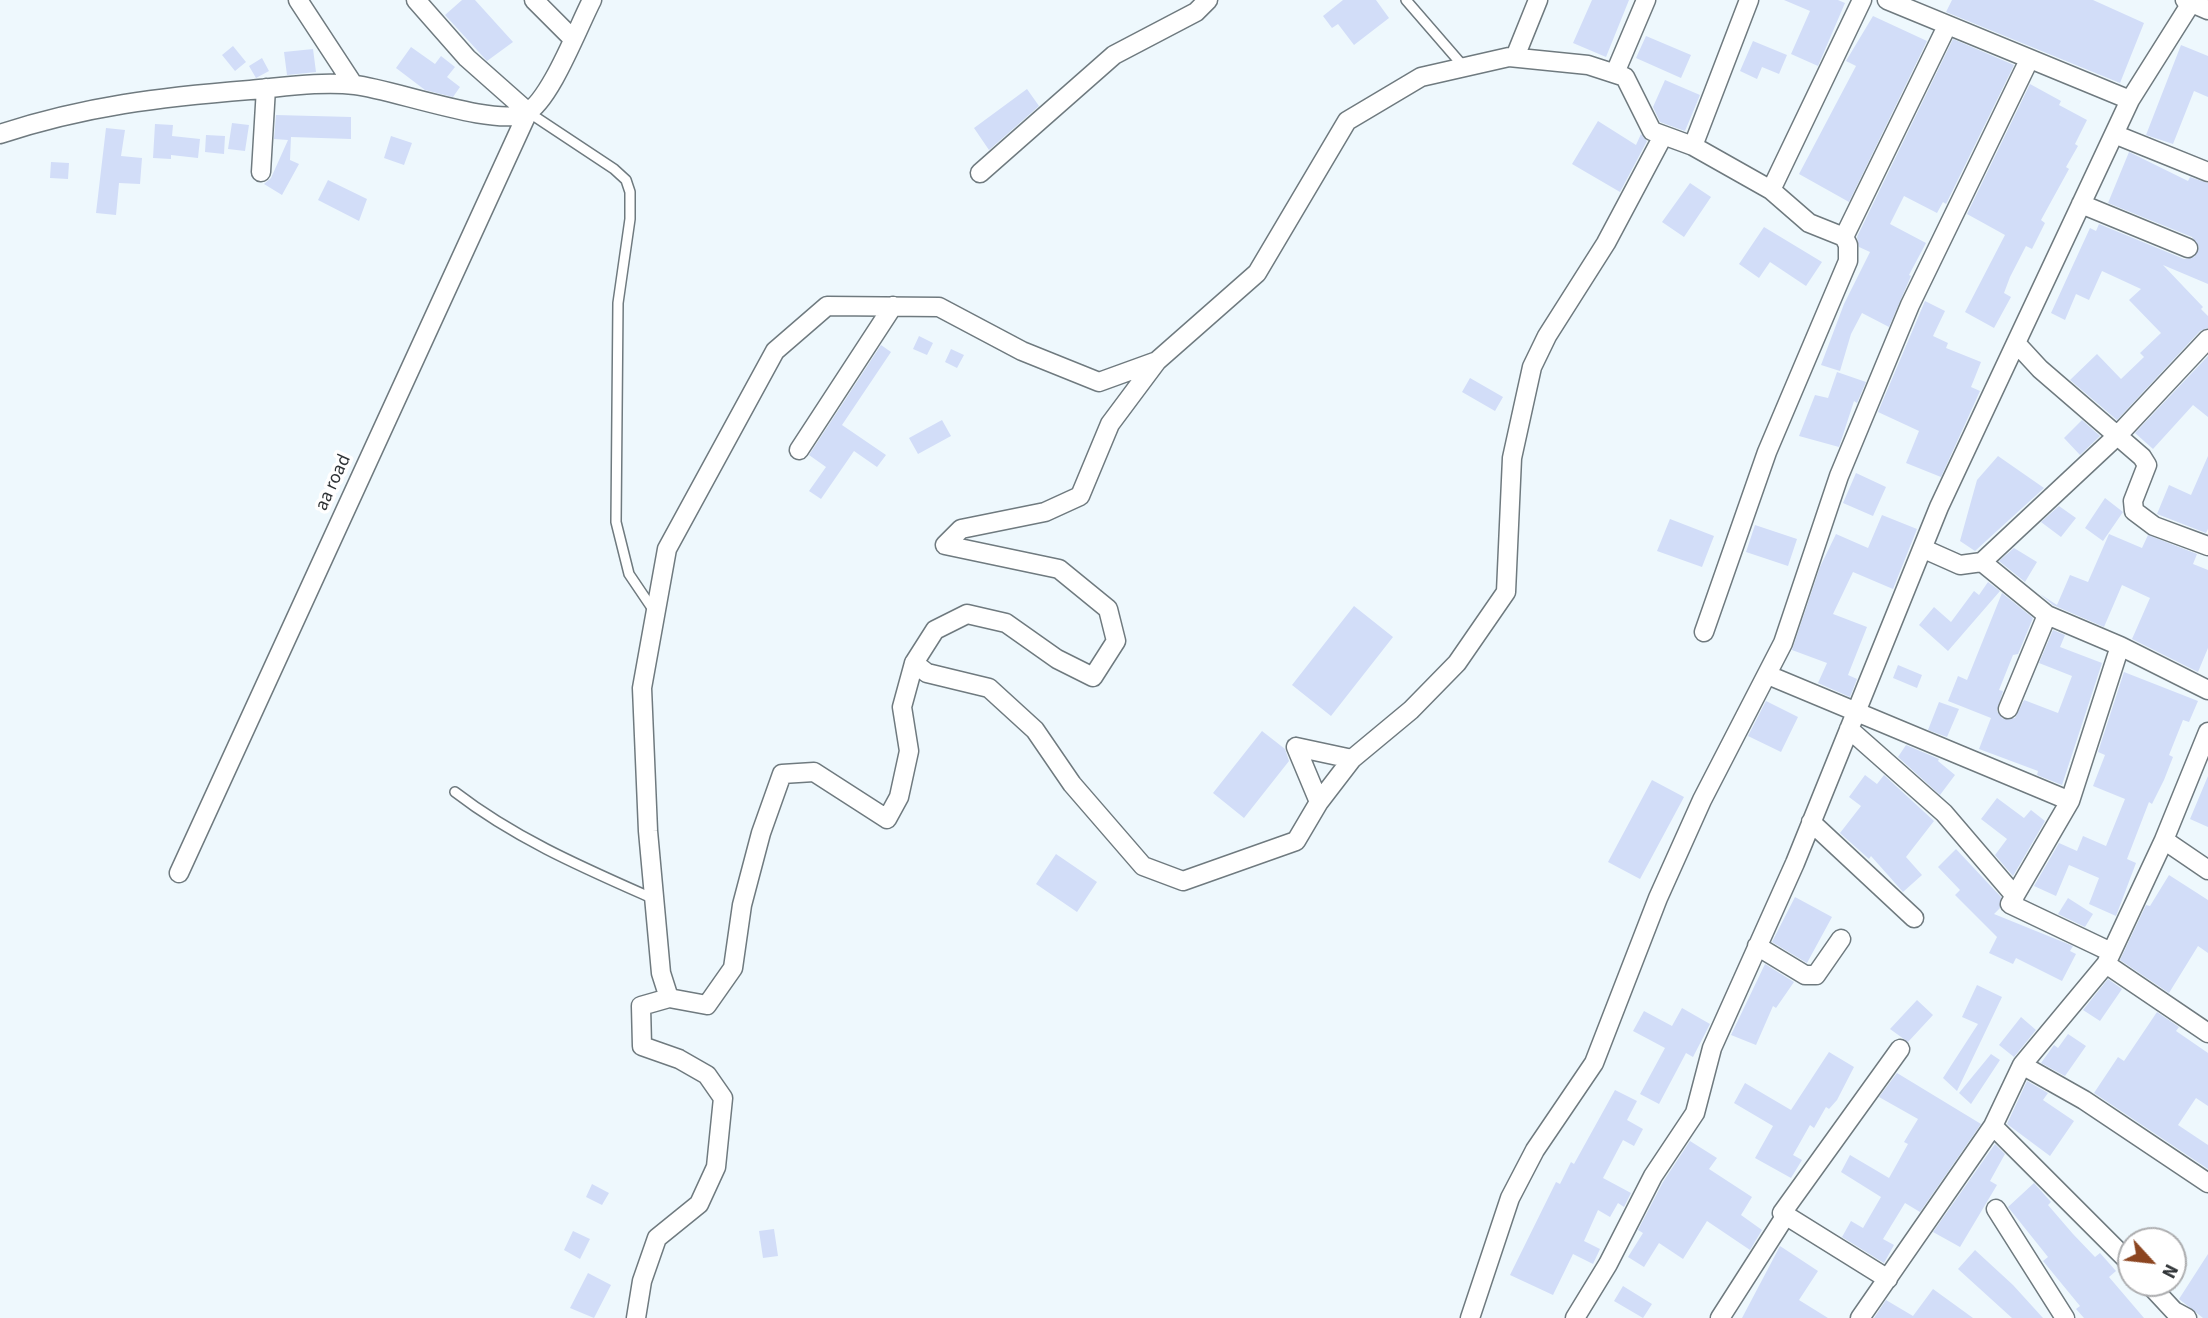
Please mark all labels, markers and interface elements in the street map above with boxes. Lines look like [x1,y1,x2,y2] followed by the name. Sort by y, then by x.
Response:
[311,451,357,515] street label: aa road
[2117,1227,2187,1297] north arrow
[2154,1259,2184,1283] text: N

